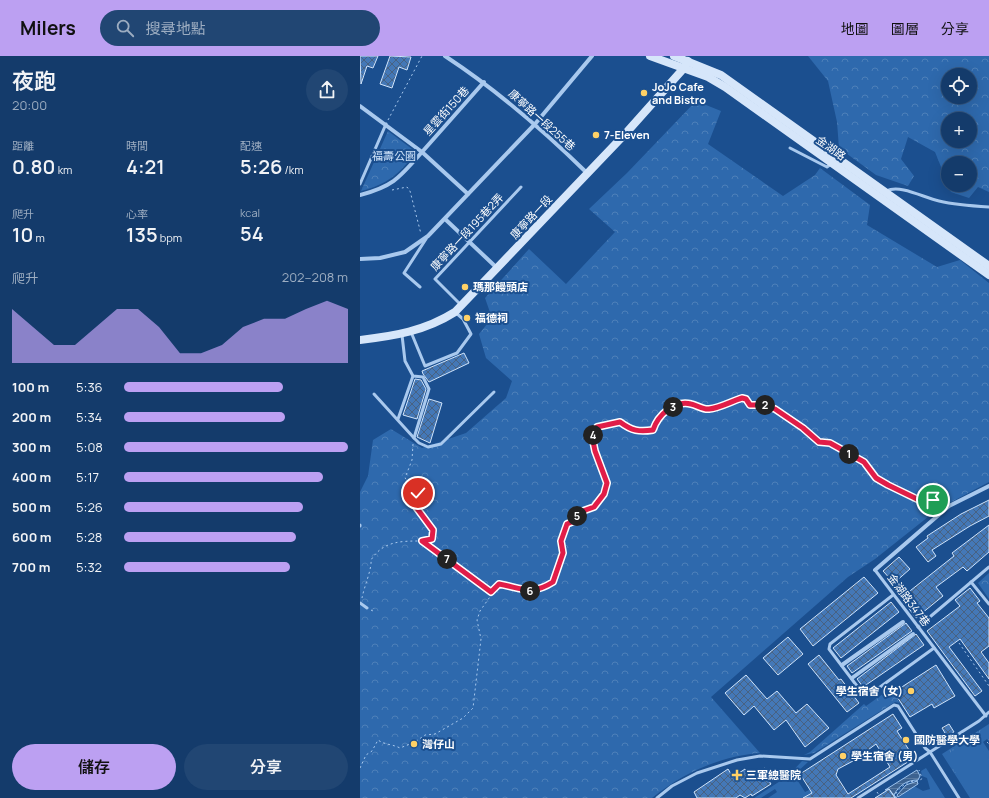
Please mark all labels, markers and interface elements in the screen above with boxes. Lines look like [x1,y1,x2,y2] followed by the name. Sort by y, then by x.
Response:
[100,10,380,46] search box
[20,15,76,41] text: Milers
[114,17,136,39] icon: search
[146,18,206,39] text: 搜尋地點
[841,19,869,38] text: 地圖
[891,19,919,38] text: 圖層
[941,19,969,38] text: 分享
[12,66,56,96] text: 夜跑
[941,68,977,192] map controls
[941,68,977,104] button: locate
[306,69,348,111] button: share
[652,79,706,107] place label: JoJo Cafe and Bistro
[420,83,472,138] street label: 星雲街150巷
[506,86,579,154] street label: 康寧路一段255巷
[639,88,649,98] marker: JoJo Cafe and Bistro
[12,96,47,114] text: 20:00
[941,112,977,148] button: +
[604,127,650,142] place label: 7-Eleven
[591,130,601,140] marker: 7-Eleven
[813,132,849,163] street label: 金湖路
[12,138,34,153] text: 距離
[126,138,148,153] text: 時間
[240,138,262,153] text: 配速
[372,148,416,163] park label: 福壽公園
[12,153,55,180] text: 0.80
[126,153,165,180] text: 4:21
[240,153,282,180] text: 5:26
[941,156,977,192] button: −
[55,162,72,177] text: km
[282,162,304,177] text: /km
[427,190,506,274] street label: 康寧路一段195巷2弄
[506,191,555,242] street label: 康寧路一段
[240,205,260,220] text: kcal
[12,206,34,221] text: 爬升
[126,206,148,221] text: 心率
[240,220,264,247] text: 54
[12,221,33,248] text: 10
[126,221,158,248] text: 135
[33,230,45,245] text: m
[158,230,182,245] text: bpm
[282,268,348,286] text: 202–208 m
[12,269,38,287] text: 爬升
[473,279,528,294] place label: 瑪那饅頭店
[460,282,470,292] marker: 瑪那饅頭店
[475,310,508,325] place label: 福德祠
[462,313,472,323] marker: 福德祠
[12,378,49,396] text: 100 m
[76,378,103,396] text: 5:36
[755,395,775,415] pin: 2
[663,397,683,417] pin: 3
[762,397,768,412] text: 2
[670,399,676,414] text: 3
[12,408,51,426] text: 200 m
[76,408,102,426] text: 5:34
[583,425,603,445] pin: 4
[590,427,596,442] text: 4
[12,438,51,456] text: 300 m
[76,438,103,456] text: 5:08
[839,444,859,464] pin: 1
[847,446,851,461] text: 1
[12,468,51,486] text: 400 m
[76,468,99,486] text: 5:17
[401,476,435,510] pin
[407,482,429,504] icon: check
[916,483,950,517] pin
[922,489,944,511] icon: arrive
[12,498,51,516] text: 500 m
[76,498,103,516] text: 5:26
[567,506,587,526] pin: 5
[574,508,580,523] text: 5
[12,528,51,546] text: 600 m
[76,528,102,546] text: 5:28
[437,549,457,569] pin: 7
[444,551,450,566] text: 7
[12,558,50,576] text: 700 m
[76,558,102,576] text: 5:32
[885,570,934,629] street label: 金湖路347巷
[520,581,540,601] pin: 6
[527,583,533,598] text: 6
[836,683,903,698] place label: 學生宿舍 (女)
[906,686,916,696] marker: 學生宿舍 (女)
[914,732,980,747] place label: 國防醫學大學
[901,735,911,745] marker: 國防醫學大學
[422,736,455,751] place label: 灣仔山
[409,739,419,749] marker: 灣仔山
[12,744,176,790] button: 儲存
[184,744,348,790] button: 分享
[851,748,918,763] place label: 學生宿舍 (男)
[838,751,848,761] marker: 學生宿舍 (男)
[746,767,801,782] place label: 三軍總醫院
[731,769,743,781] marker: 三軍總醫院

